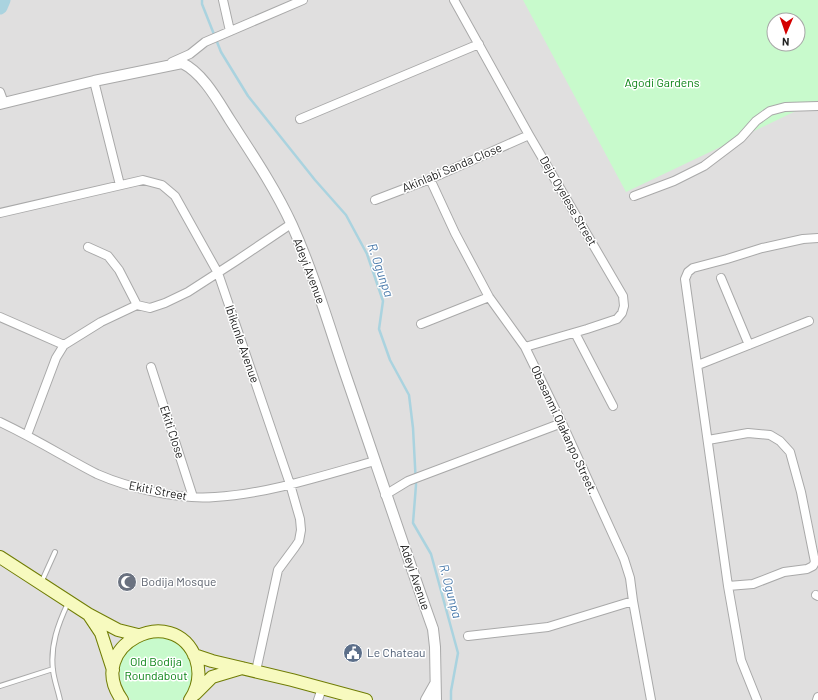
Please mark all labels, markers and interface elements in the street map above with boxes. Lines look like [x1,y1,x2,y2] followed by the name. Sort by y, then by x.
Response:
[766,12,806,52] north arrow
[782,36,790,49] text: N
[625,75,700,89] park label: Agodi Gardens
[400,140,504,194] street label: Akinlabi Sanda Close
[537,153,600,248] street label: Dejo Oyelese Street
[291,236,329,305] street label: Adeyi Avenue
[364,241,398,299] water label: R. Ogunpa
[223,303,263,384] street label: Ibikunle Avenue
[529,363,601,496] street label: Obasanmi Olakanpo Street.
[158,403,188,460] street label: Ekiti Close
[128,478,188,503] street label: Ekiti Street
[398,542,434,612] street label: Adeyi Avenue
[436,562,466,620] water label: R. Ogunpa
[116,571,138,593] mosque icon: Bodija Mosque
[141,574,217,588] place label: Bodija Mosque
[342,642,364,664] public building icon: Le Chateau
[367,645,426,659] place label: Le Chateau
[124,654,188,682] park label: Old Bodija Roundabout

